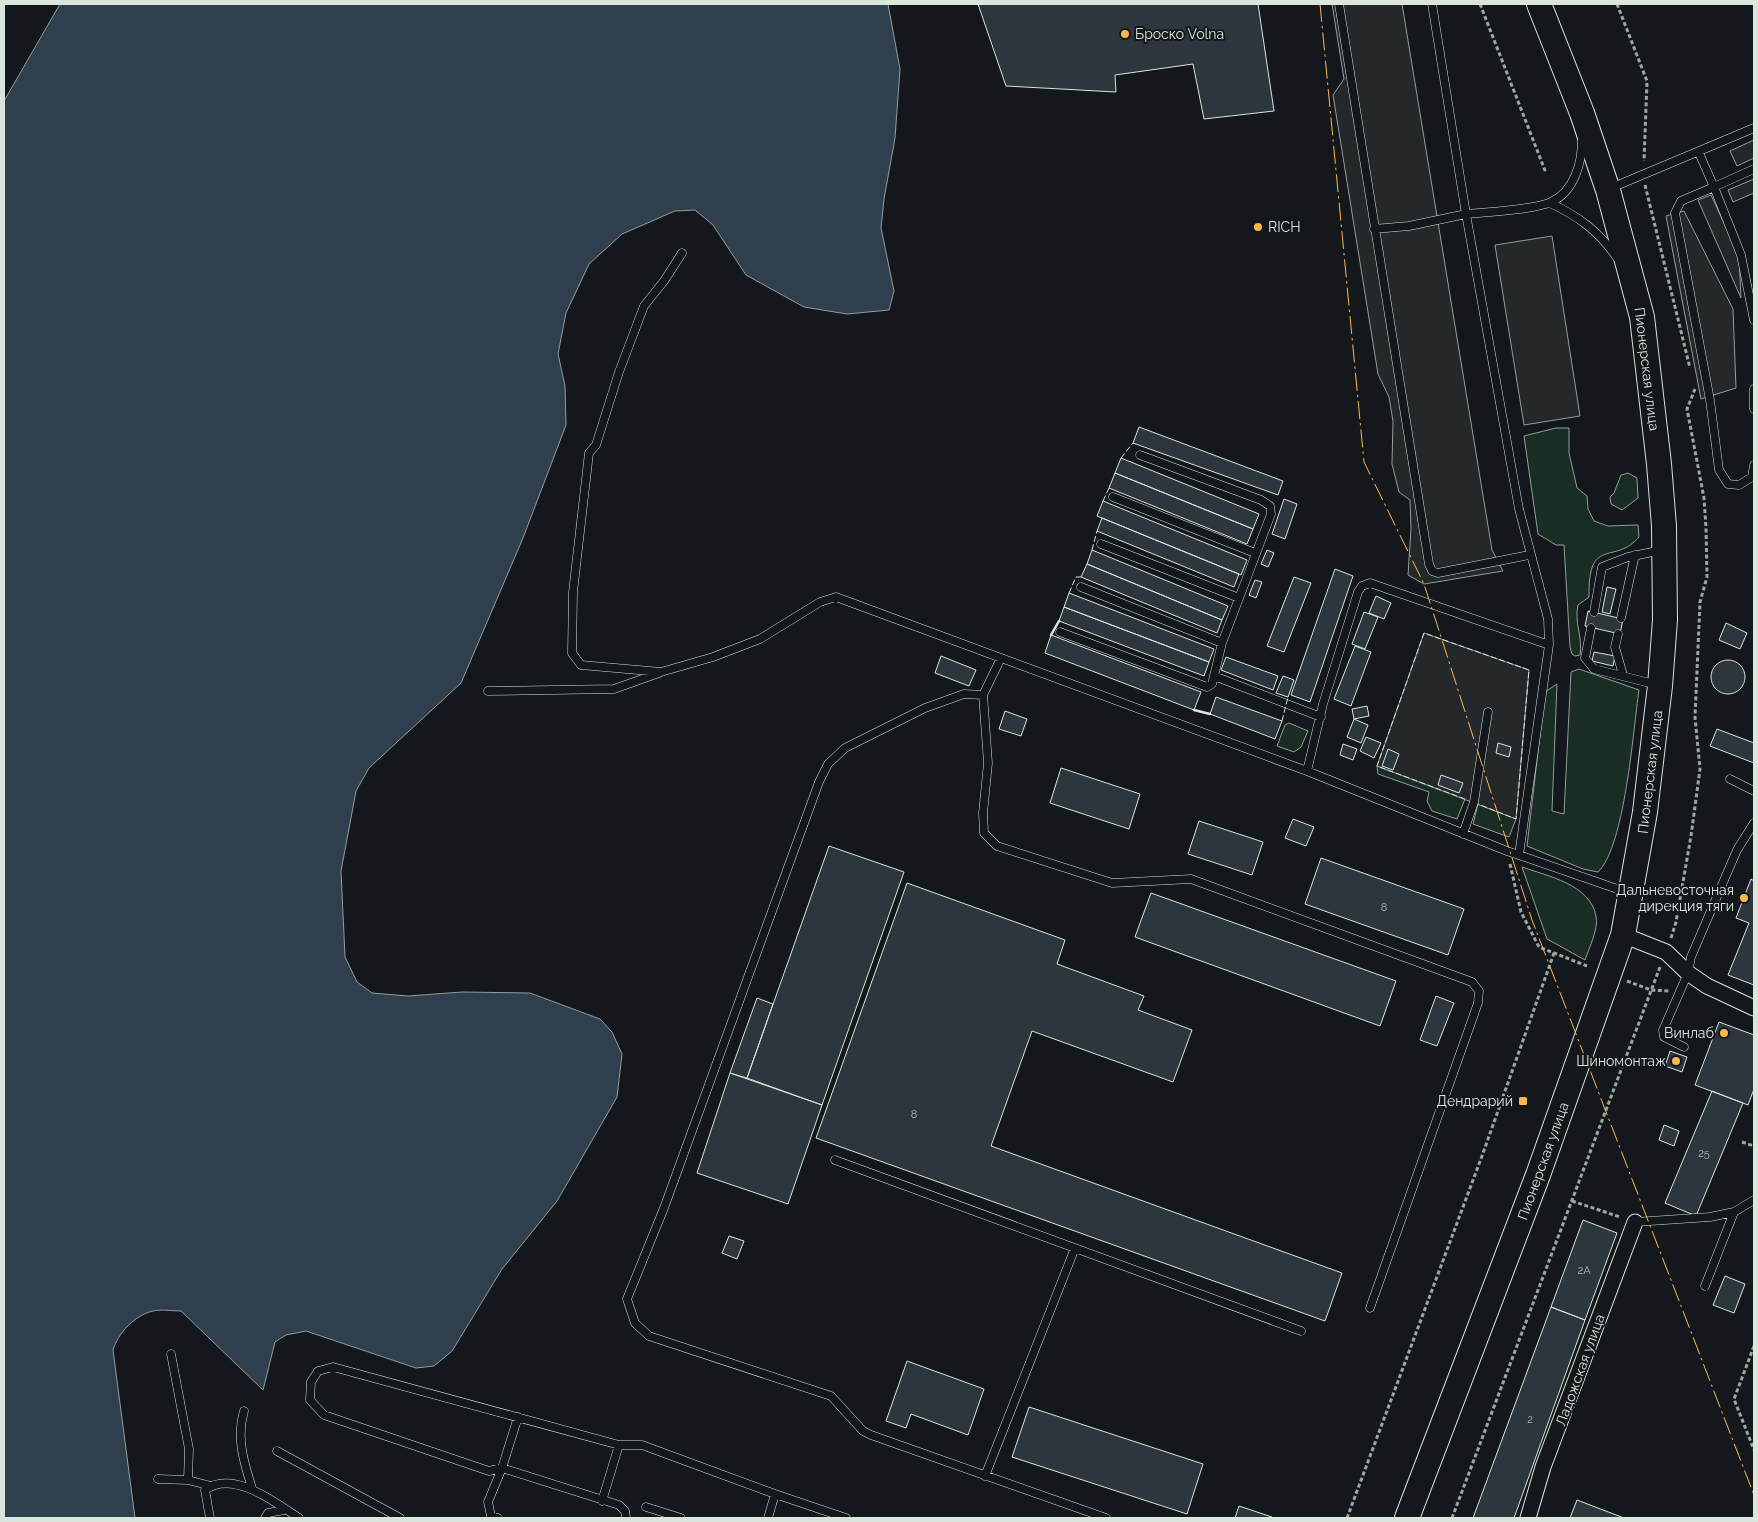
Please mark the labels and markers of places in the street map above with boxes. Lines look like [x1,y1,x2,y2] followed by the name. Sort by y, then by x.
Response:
[1135,26,1224,42] place label: Броско Volna
[1119,28,1131,40] marker: Броско Volna
[1268,219,1301,235] place label: RICH
[1252,221,1264,233] marker: RICH
[1616,882,1734,914] place label: Дальневосточная дирекция тяги
[1738,892,1750,904] marker: Дальневосточная дирекция тяги
[1664,1025,1714,1041] place label: Винлаб
[1718,1027,1730,1039] marker: Винлаб
[1576,1053,1666,1069] place label: Шиномонтаж
[1670,1055,1682,1067] marker: Шиномонтаж
[1436,1093,1513,1109] place label: Дендрарий
[1517,1095,1529,1107] marker: Дендрарий

